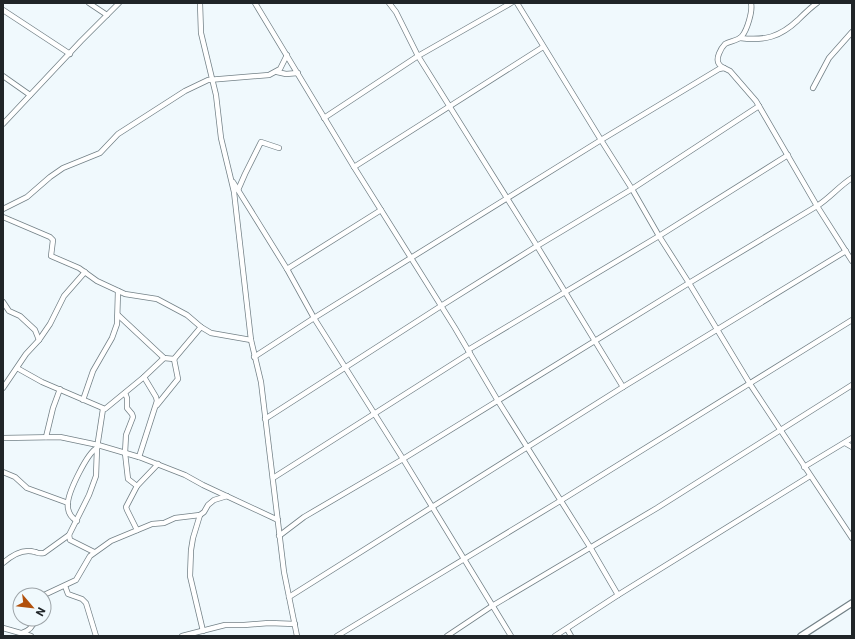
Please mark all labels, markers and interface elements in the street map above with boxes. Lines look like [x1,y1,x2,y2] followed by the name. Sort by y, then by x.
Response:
[12,587,52,627] north arrow
[33,605,48,618] text: N

